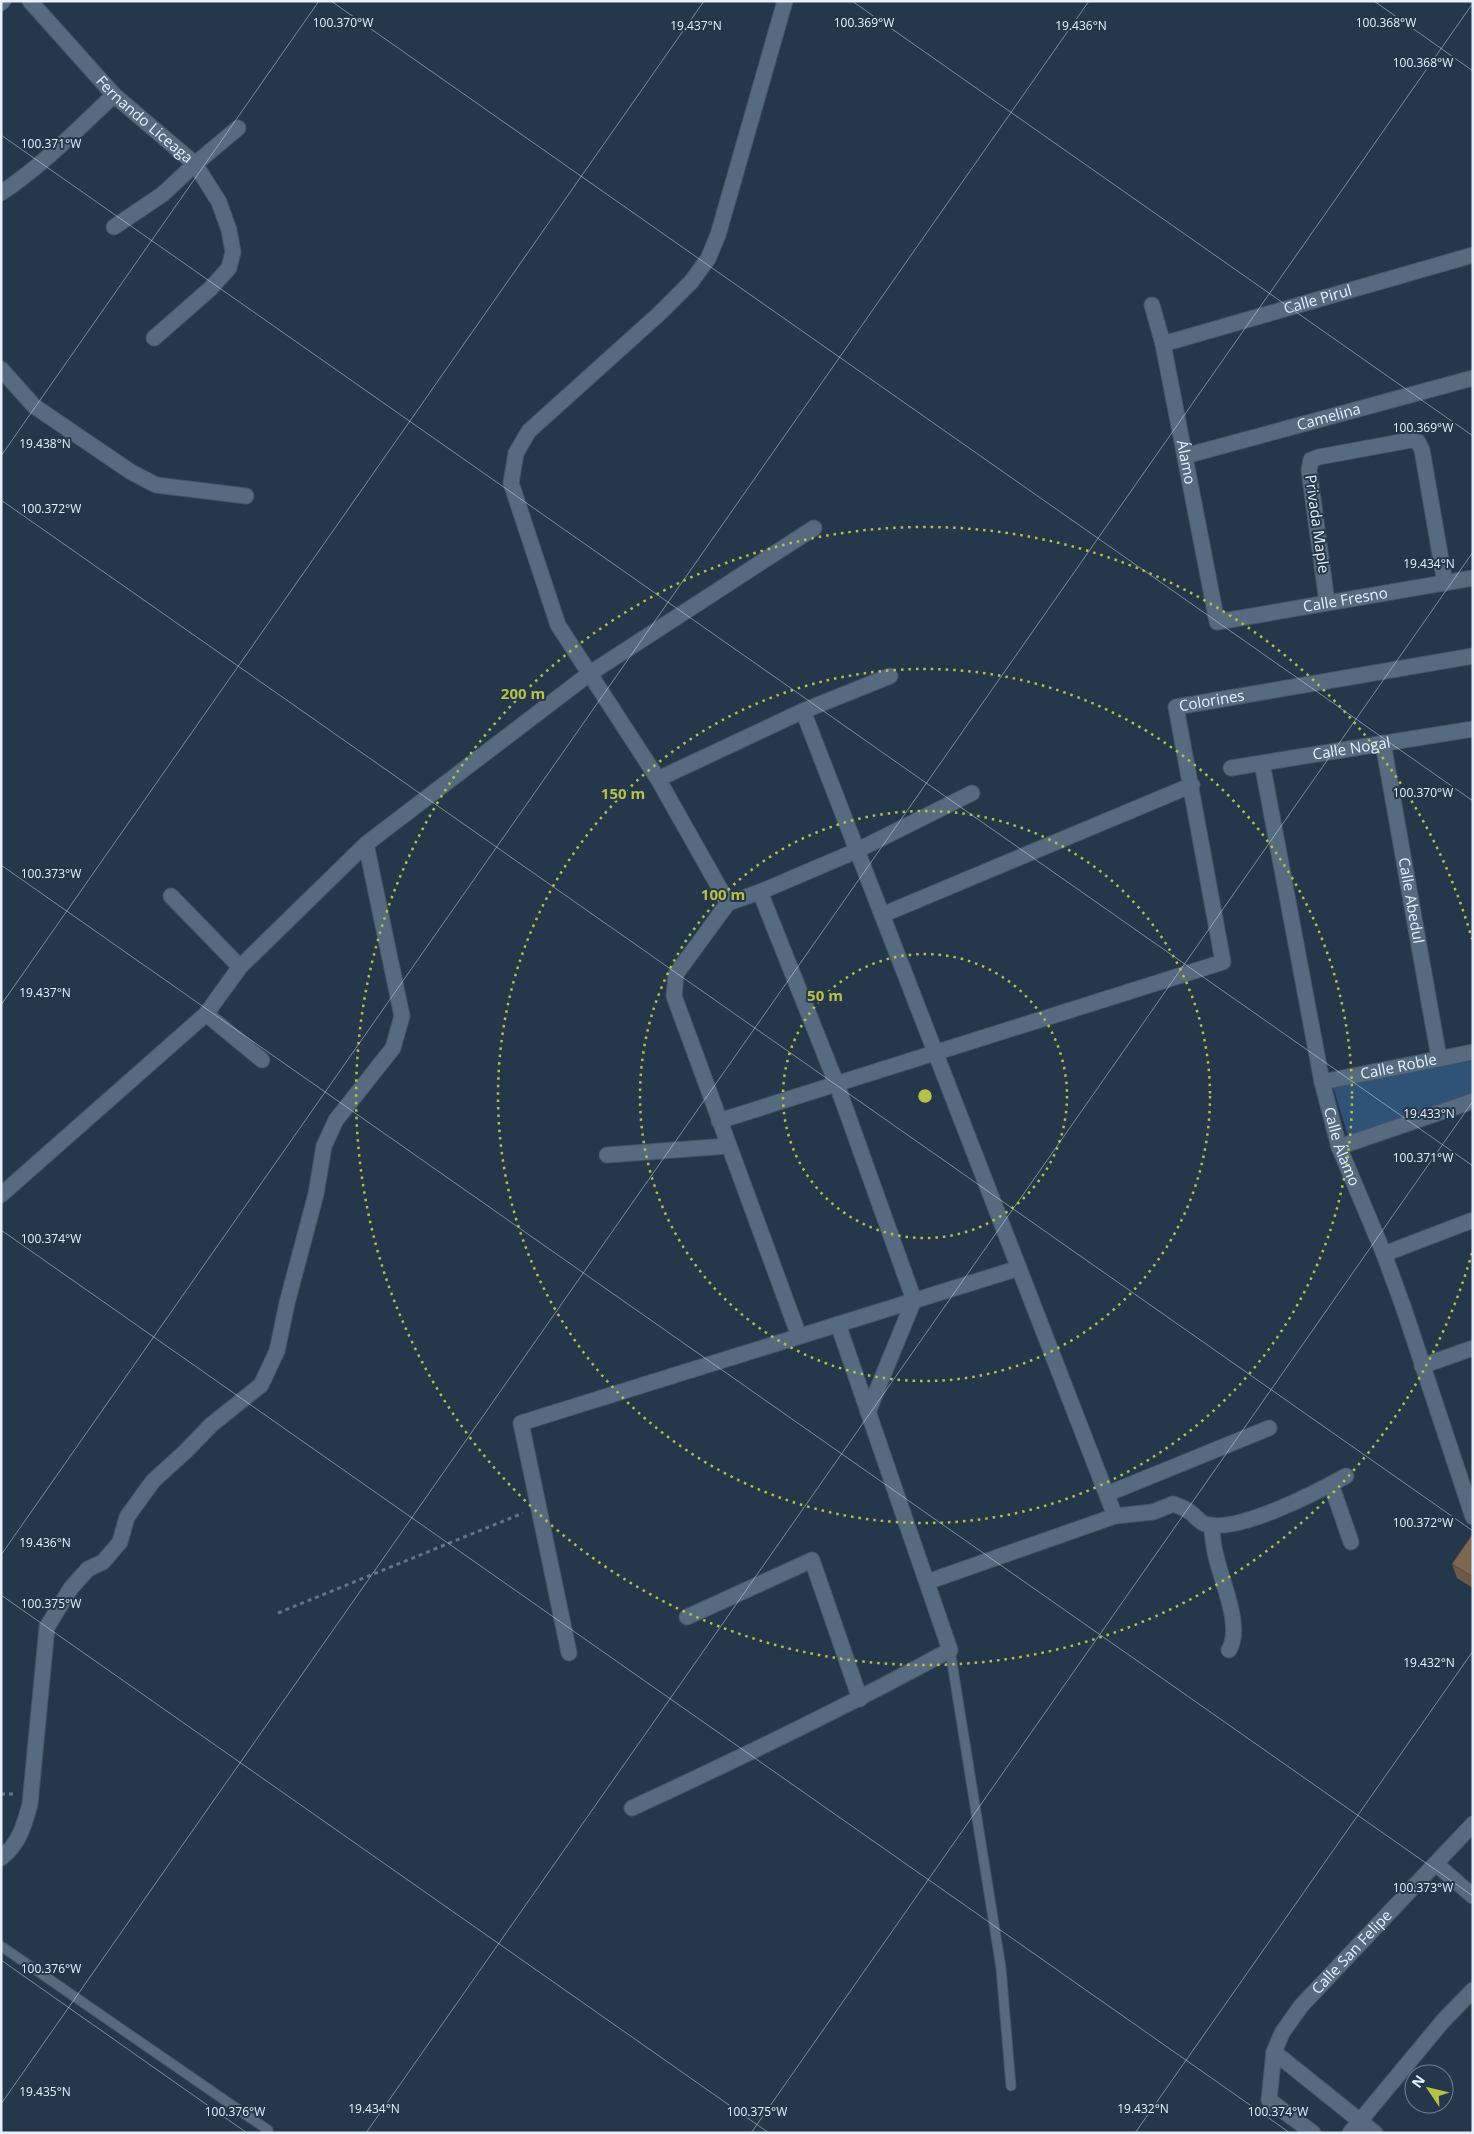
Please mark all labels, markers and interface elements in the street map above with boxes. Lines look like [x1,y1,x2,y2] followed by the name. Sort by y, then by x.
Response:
[313,14,373,31] text: 100.370°W
[834,14,894,31] text: 100.369°W
[1356,14,1416,31] text: 100.368°W
[670,17,722,34] text: 19.437°N
[1055,17,1107,34] text: 19.436°N
[1393,54,1453,71] text: 100.368°W
[92,71,198,167] street label: Fernando Liceaga
[21,135,81,152] text: 100.371°W
[1281,279,1354,318] street label: Calle Pirul
[1294,398,1363,434] street label: Camelina
[1393,419,1453,436] text: 100.369°W
[19,435,71,452] text: 19.438°N
[1173,438,1201,486] street label: Álamo
[1301,473,1335,574] street label: Privada Maple
[21,500,81,517] text: 100.372°W
[1403,555,1455,572] text: 19.434°N
[1301,582,1389,616] street label: Calle Fresno
[501,683,545,703] text: 200 m
[1177,684,1246,715] street label: Colorines
[1311,731,1392,764] street label: Calle Nogal
[601,783,645,803] text: 150 m
[1393,784,1453,801] text: 100.370°W
[1395,856,1429,945] street label: Calle Abedul
[21,865,81,882] text: 100.373°W
[701,884,745,904] text: 100 m
[19,984,71,1001] text: 19.437°N
[807,985,843,1005] text: 50 m
[1358,1048,1438,1083] street label: Calle Roble
[916,1087,934,1105] centre of rings
[1320,1105,1365,1189] street label: Calle Álamo
[1403,1105,1455,1122] text: 19.433°N
[1393,1149,1453,1166] text: 100.371°W
[21,1230,81,1247] text: 100.374°W
[1393,1514,1453,1531] text: 100.372°W
[19,1534,71,1551] text: 19.436°N
[21,1595,81,1612] text: 100.375°W
[1403,1654,1455,1671] text: 19.432°N
[1393,1879,1453,1896] text: 100.373°W
[1307,1905,1396,1998] street label: Calle San Felipe
[21,1960,81,1977] text: 100.376°W
[1404,2064,1454,2114] north arrow
[1407,2071,1429,2091] text: N
[19,2083,71,2100] text: 19.435°N
[348,2100,400,2117] text: 19.434°N
[1117,2100,1169,2117] text: 19.432°N
[205,2103,265,2120] text: 100.376°W
[727,2103,787,2120] text: 100.375°W
[1248,2103,1308,2120] text: 100.374°W

